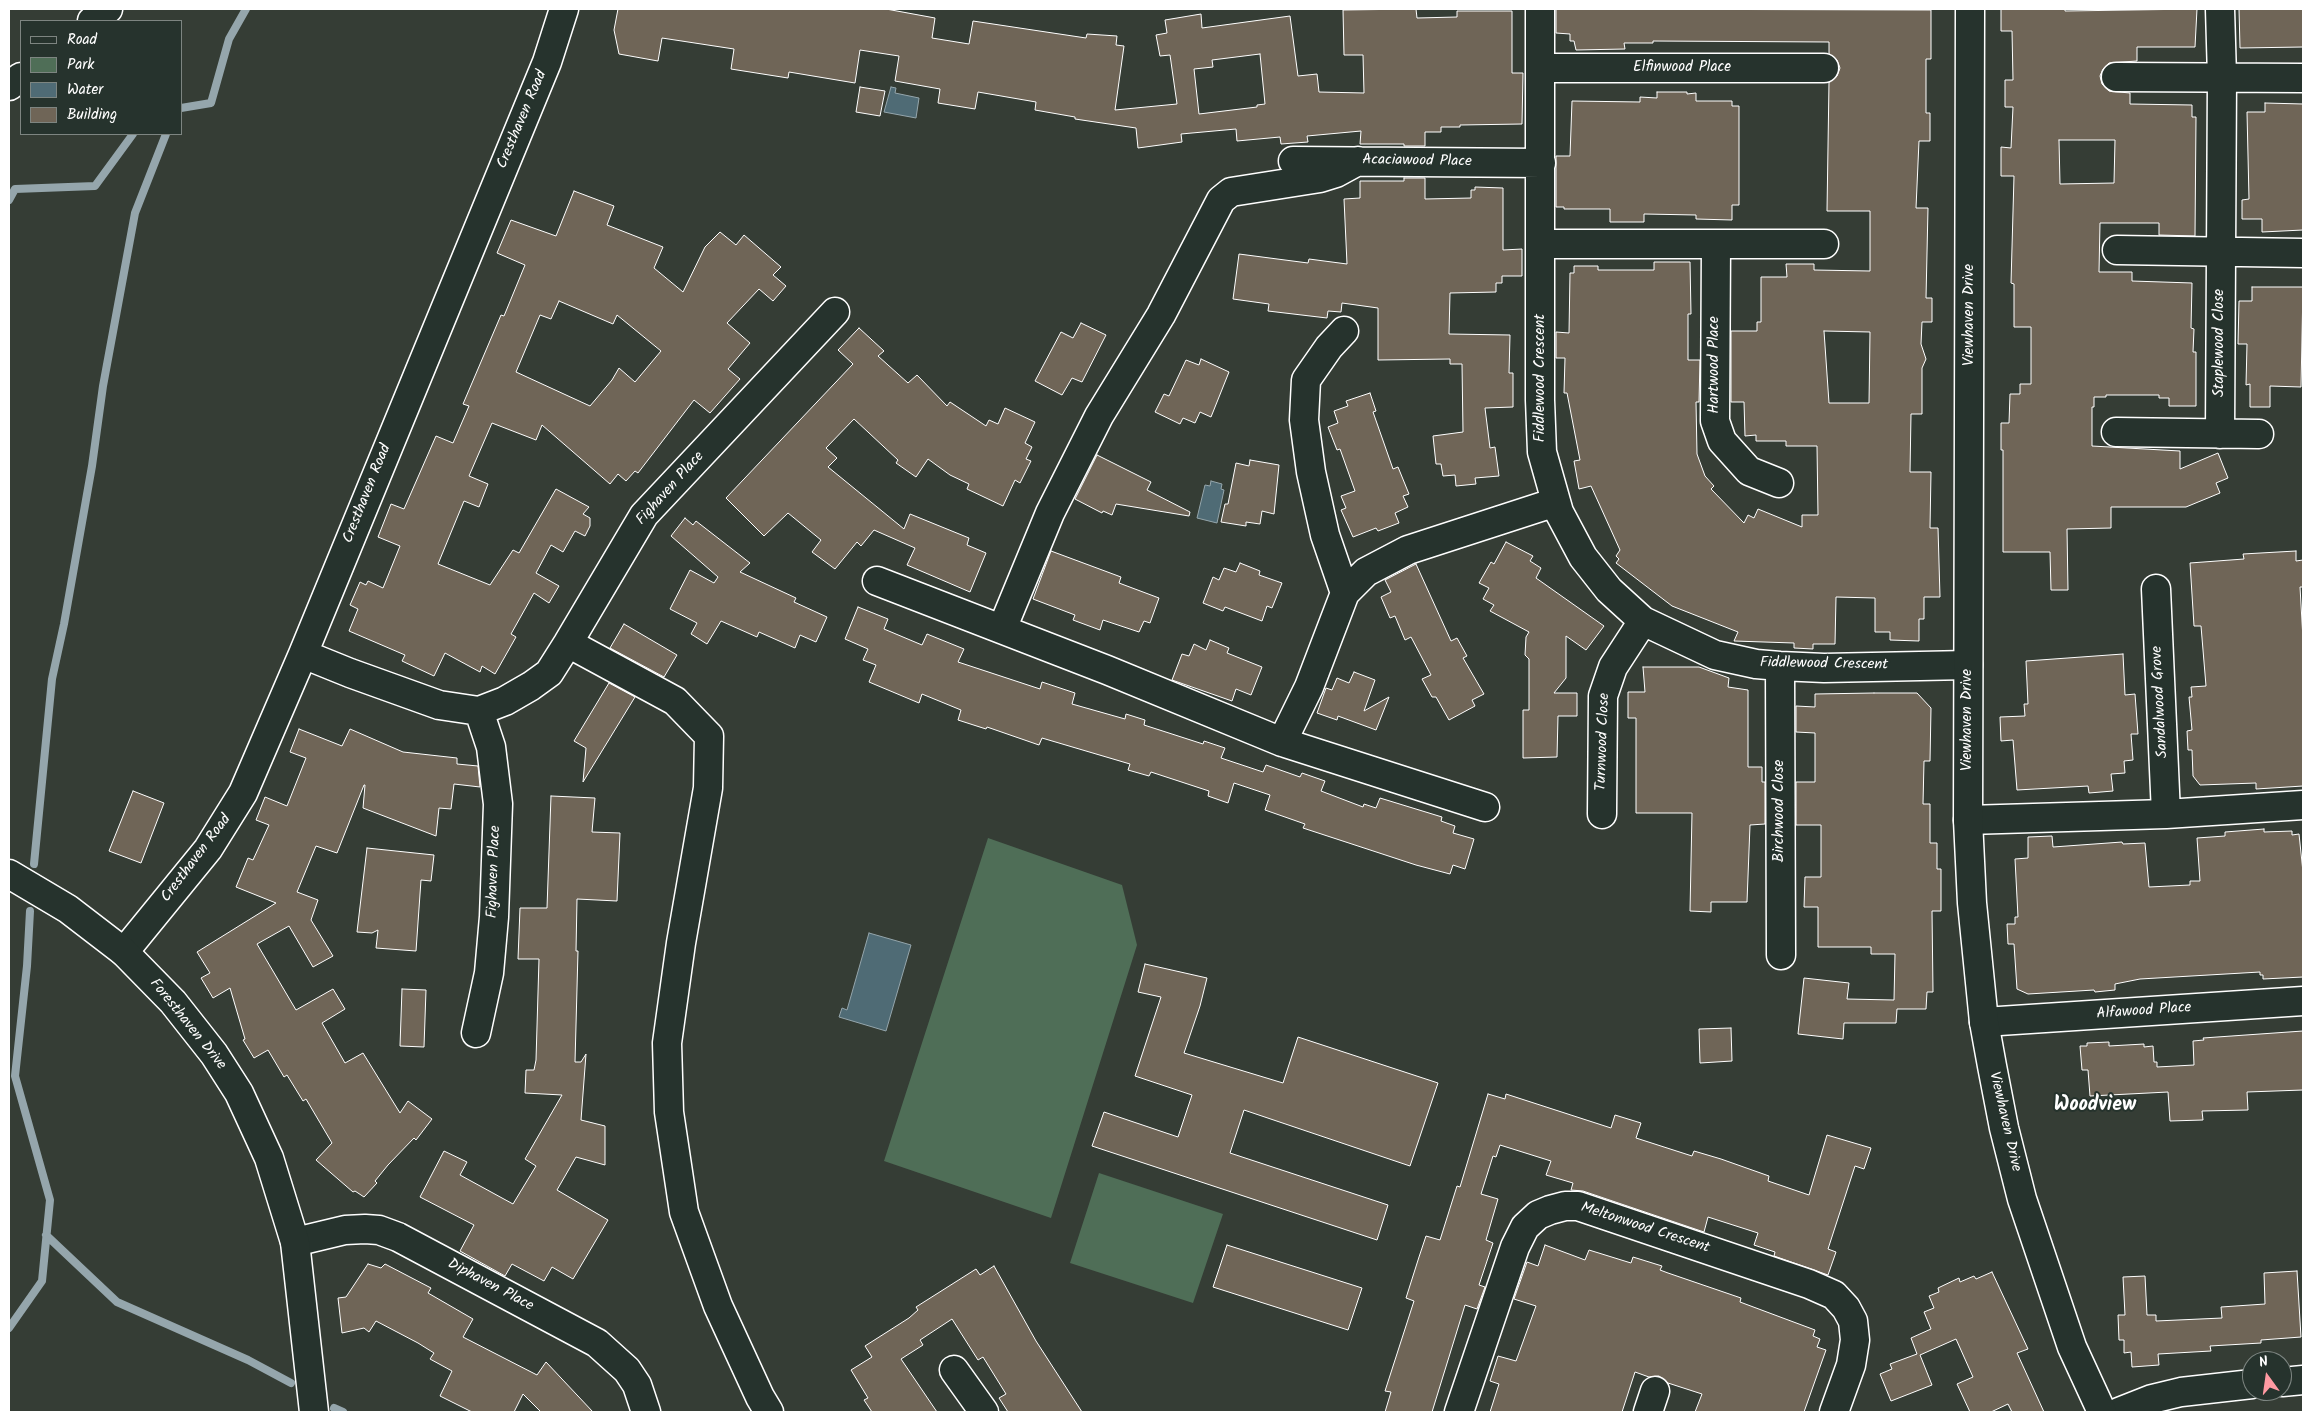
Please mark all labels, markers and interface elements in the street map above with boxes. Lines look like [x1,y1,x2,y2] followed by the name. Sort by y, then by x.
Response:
[20,20,182,135] legend
[67,28,97,52] text: Road
[67,53,94,77] text: Park
[1633,59,1731,77] street label: Elfinwood Place
[494,68,552,172] street label: Cresthaven Road
[67,78,103,102] text: Water
[67,103,117,127] text: Building
[1362,152,1472,172] street label: Acaciawood Place
[1961,264,1979,366] street label: Viewhaven Drive
[2211,289,2229,397] street label: Staplewood Close
[1532,314,1550,442] street label: Fiddlewood Crescent
[1706,316,1724,414] street label: Hartwood Place
[340,442,396,546] street label: Cresthaven Road
[633,448,709,530] street label: Fighaven Place
[2149,645,2173,759] street label: Sandalwood Grove
[1760,655,1888,675] street label: Fiddlewood Crescent
[1959,669,1977,771] street label: Viewhaven Drive
[1593,693,1615,791] street label: Turnwood Close
[1771,760,1789,862] street label: Birchwood Close
[158,812,236,906] street label: Cresthaven Road
[484,825,506,919] street label: Fighaven Place
[145,976,229,1074] street label: Foresthaven Drive
[2096,1000,2192,1024] street label: Alfawood Place
[1984,1070,2024,1174] street label: Viewhaven Drive
[2054,1095,2136,1119] district label: Woodview
[1578,1200,1712,1258] street label: Meltonwood Crescent
[444,1256,536,1316] street label: Diphaven Place
[2242,1351,2292,1401] north arrow
[2257,1351,2271,1374] text: N

